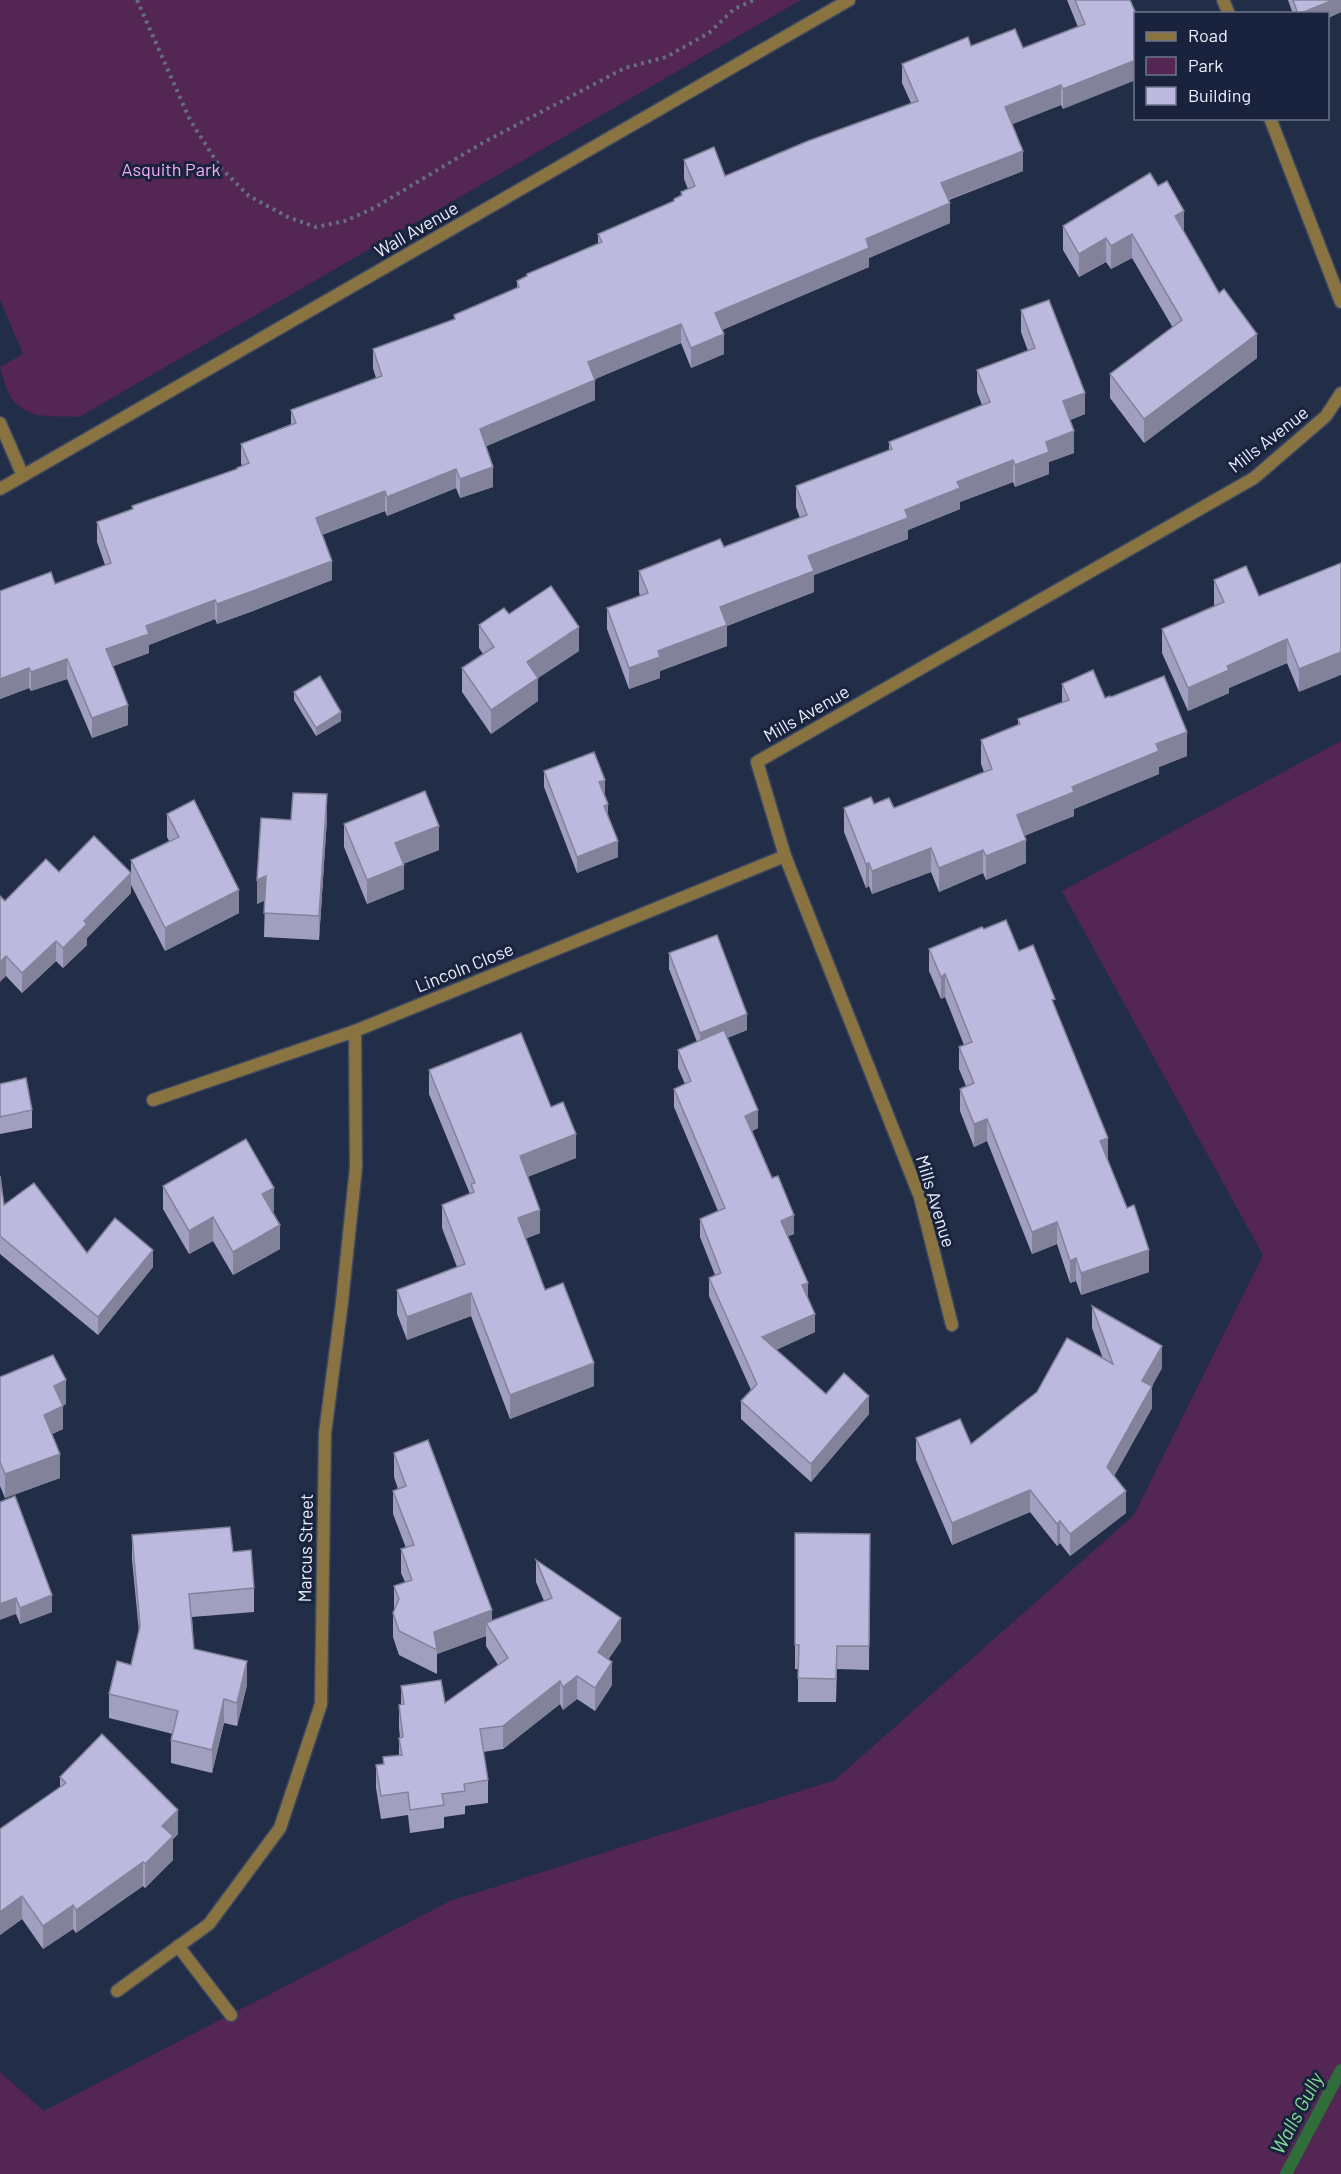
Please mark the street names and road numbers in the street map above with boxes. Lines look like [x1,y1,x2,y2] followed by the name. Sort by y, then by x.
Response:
[370,196,462,262] street label: Wall Avenue
[1224,401,1312,477] street label: Mills Avenue
[759,680,853,746] street label: Mills Avenue
[412,937,516,997] street label: Lincoln Close
[912,1152,960,1250] street label: Mills Avenue
[293,1493,317,1603] street label: Marcus Street

